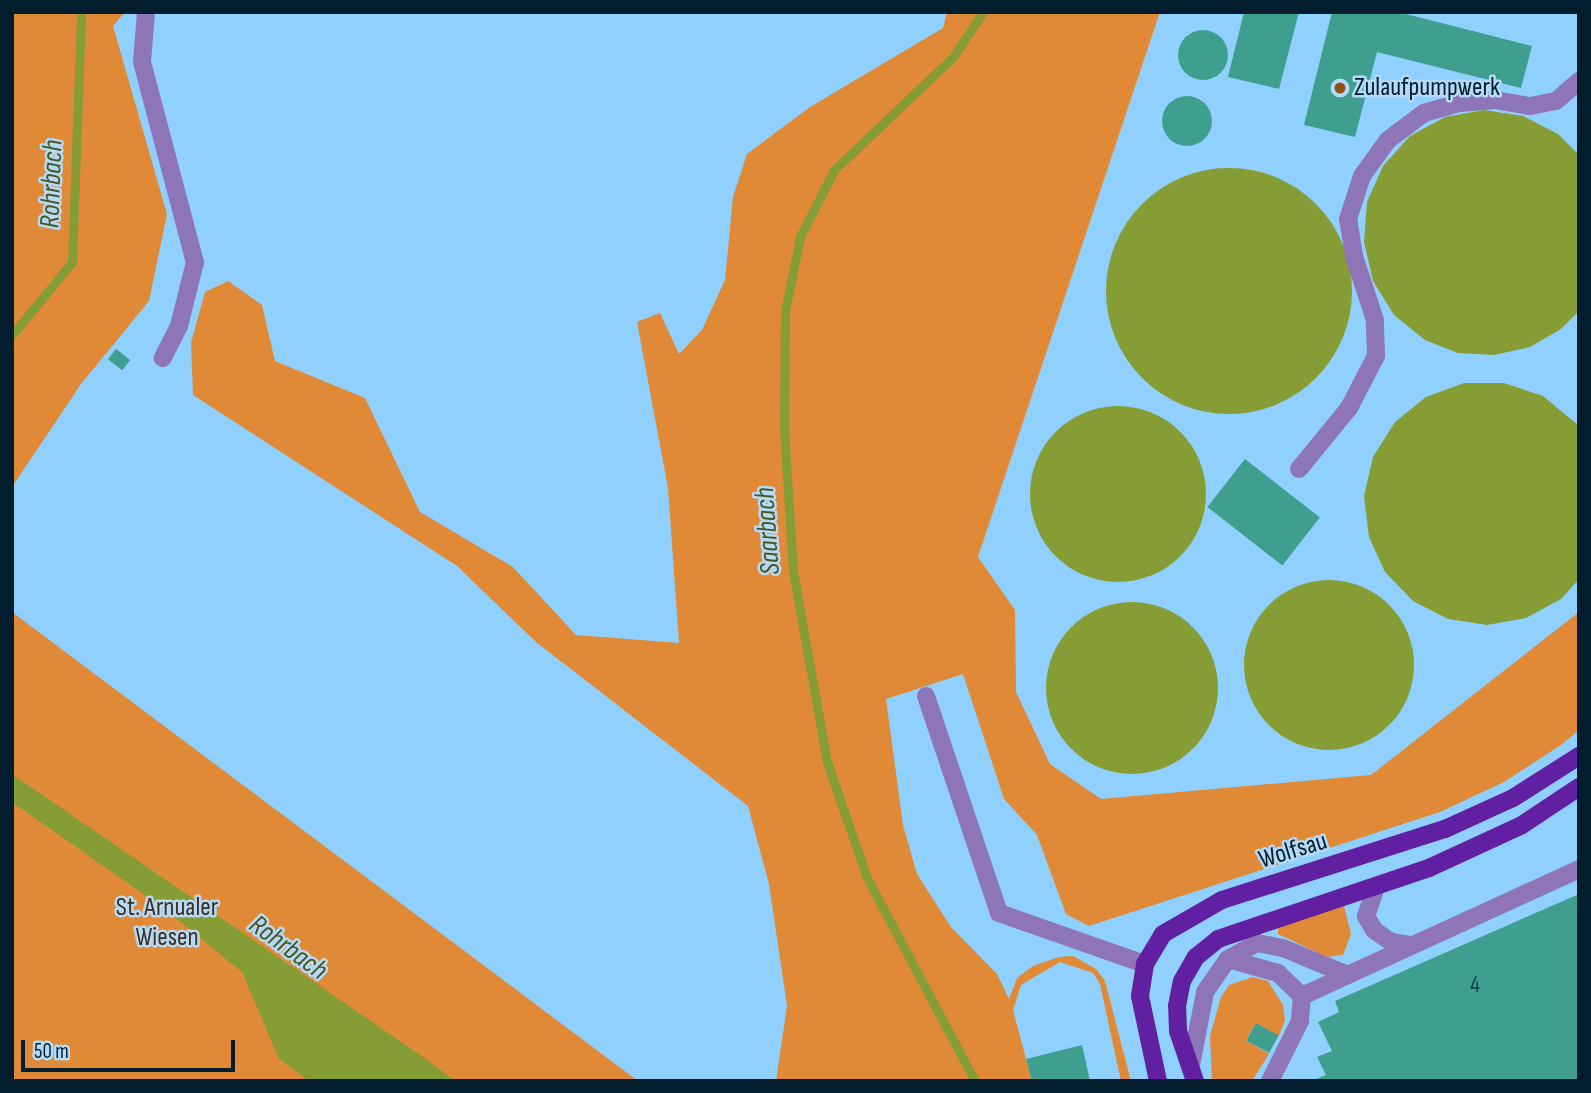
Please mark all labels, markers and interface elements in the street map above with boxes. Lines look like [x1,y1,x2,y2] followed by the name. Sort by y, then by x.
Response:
[1354,72,1500,104] place label: Zulaufpumpwerk
[1332,80,1348,96] marker: Zulaufpumpwerk
[34,139,70,229] water label: Rohrbach
[748,486,788,576] water label: Saarbach
[1255,826,1331,876] street label: Wolfsau
[116,892,218,954] park label: St. Arnualer Wiesen
[242,908,334,988] water label: Rohrbach
[1470,971,1480,999] house number: 4
[24,1026,238,1070] scale bar
[34,1039,69,1064] text: 50 m

